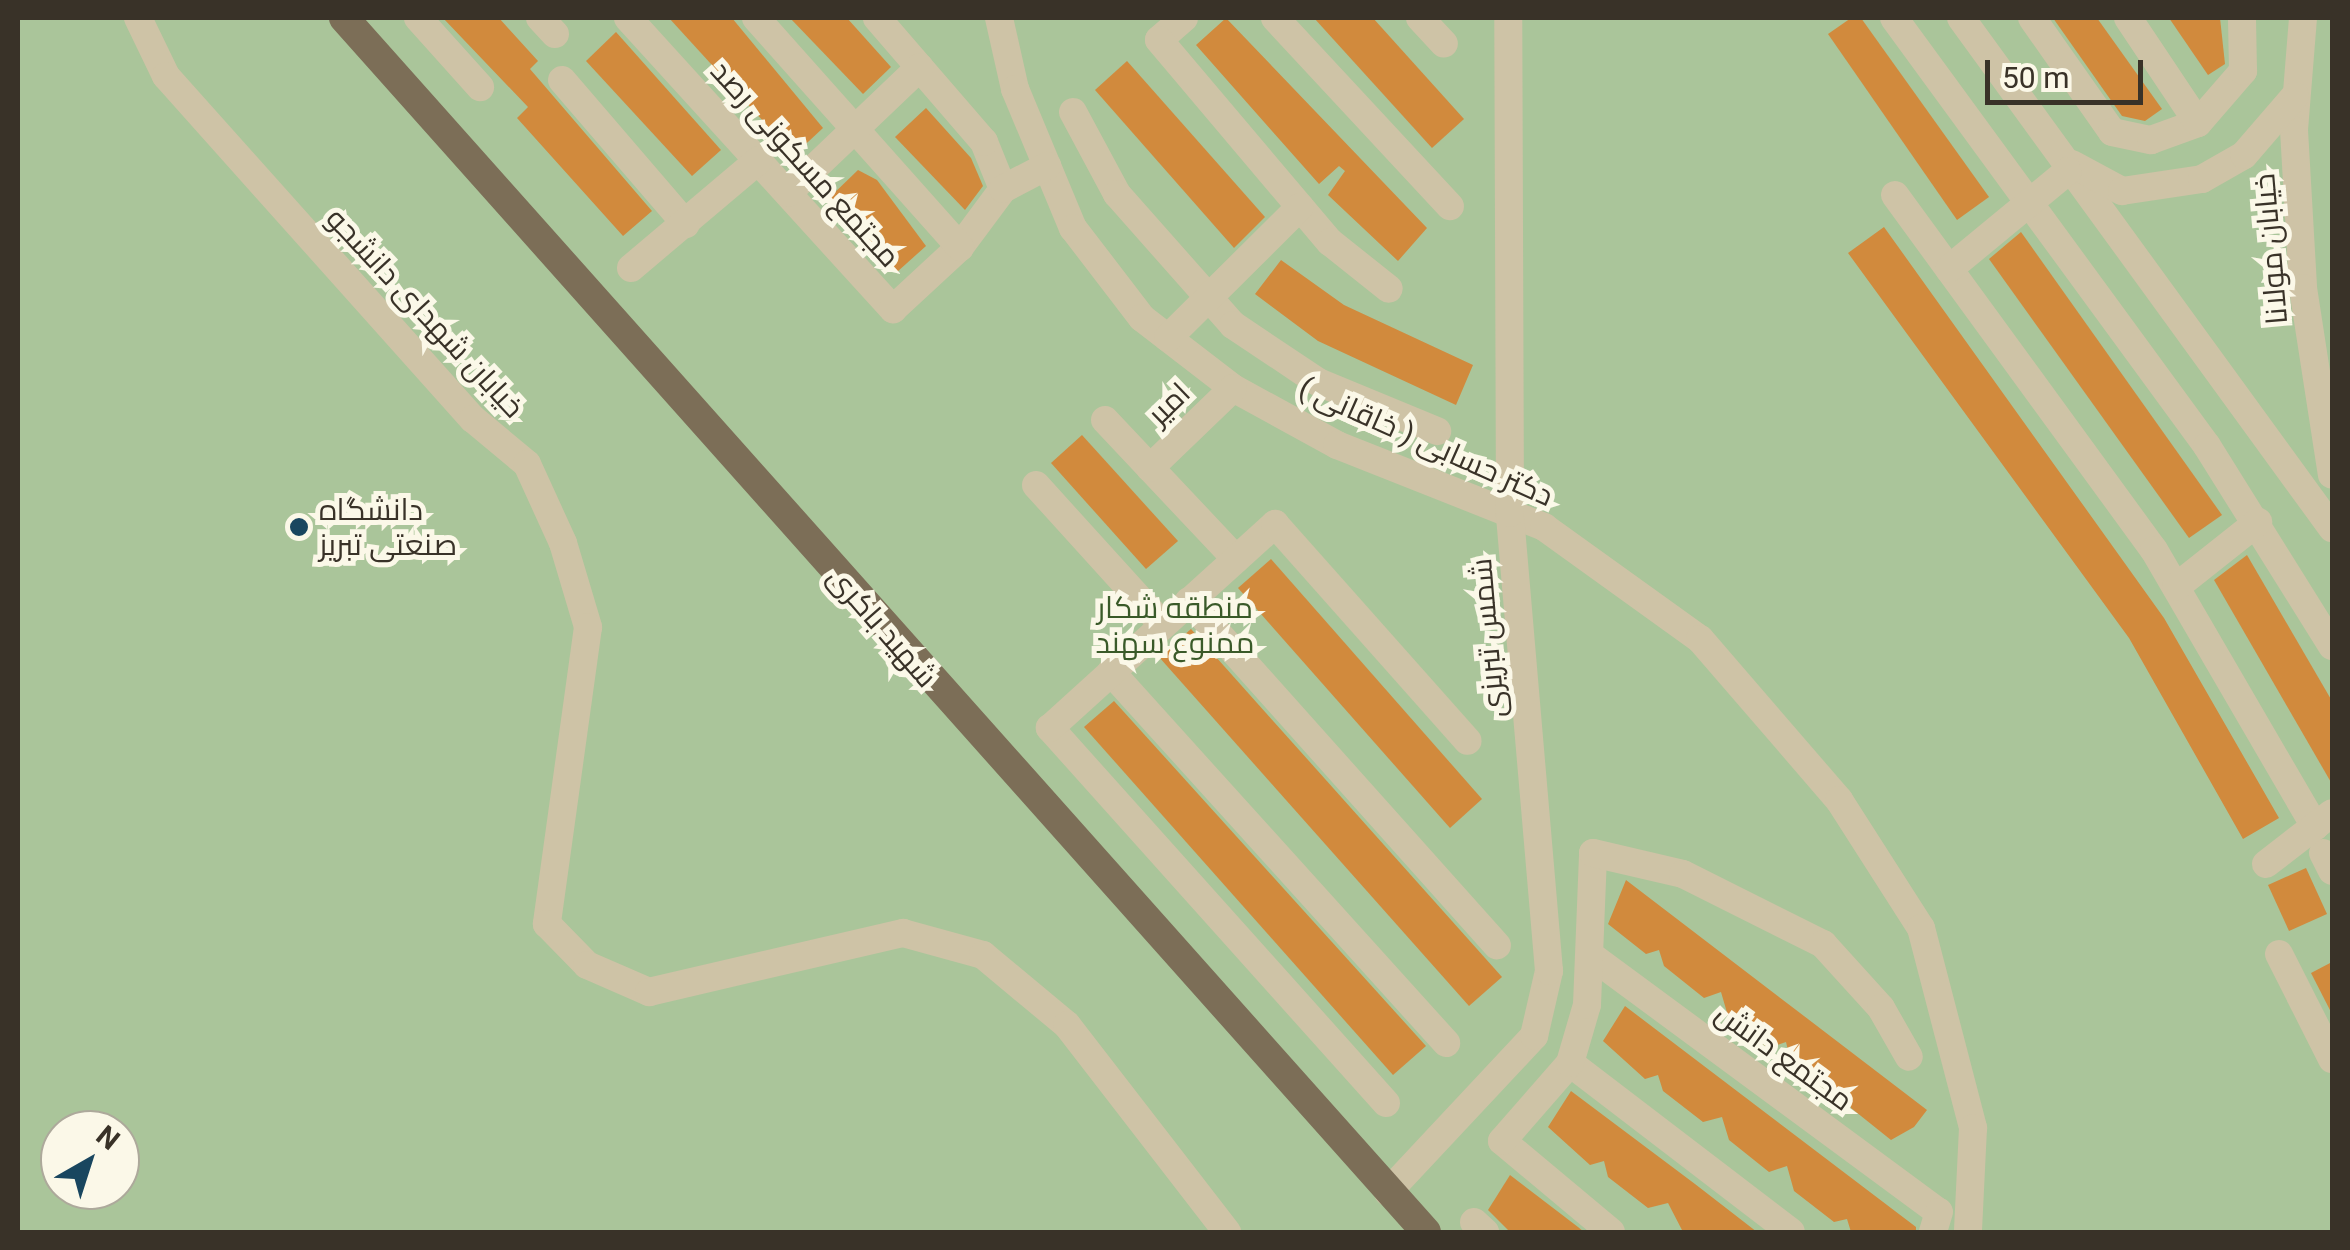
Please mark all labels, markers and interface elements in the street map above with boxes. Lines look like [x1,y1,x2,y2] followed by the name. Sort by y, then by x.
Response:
[1990,40,2148,102] scale bar
[703,53,907,275] street label: مجتمع مسکونی رصد
[2002,60,2069,95] text: 50 m
[2246,172,2296,326] street label: خیابان مولانا
[319,201,531,425] street label: خیابان شهدای دانشجو
[1293,370,1559,514] street label: دکتر حسابی ( خاقانی )
[1140,375,1198,433] street label: امیر
[319,492,457,562] place label: دانشگاه صنعتی تبریز
[288,516,310,538] marker: دانشگاه صنعتی تبریز
[1463,557,1513,719] street label: شمس تبریزی
[820,559,944,695] street label: شهید باکری
[1095,590,1255,660] park label: منطقه شکار ممنوع سهند
[1708,995,1860,1119] street label: مجتمع دانش
[40,1110,140,1210] north arrow
[90,1119,126,1157] text: N

